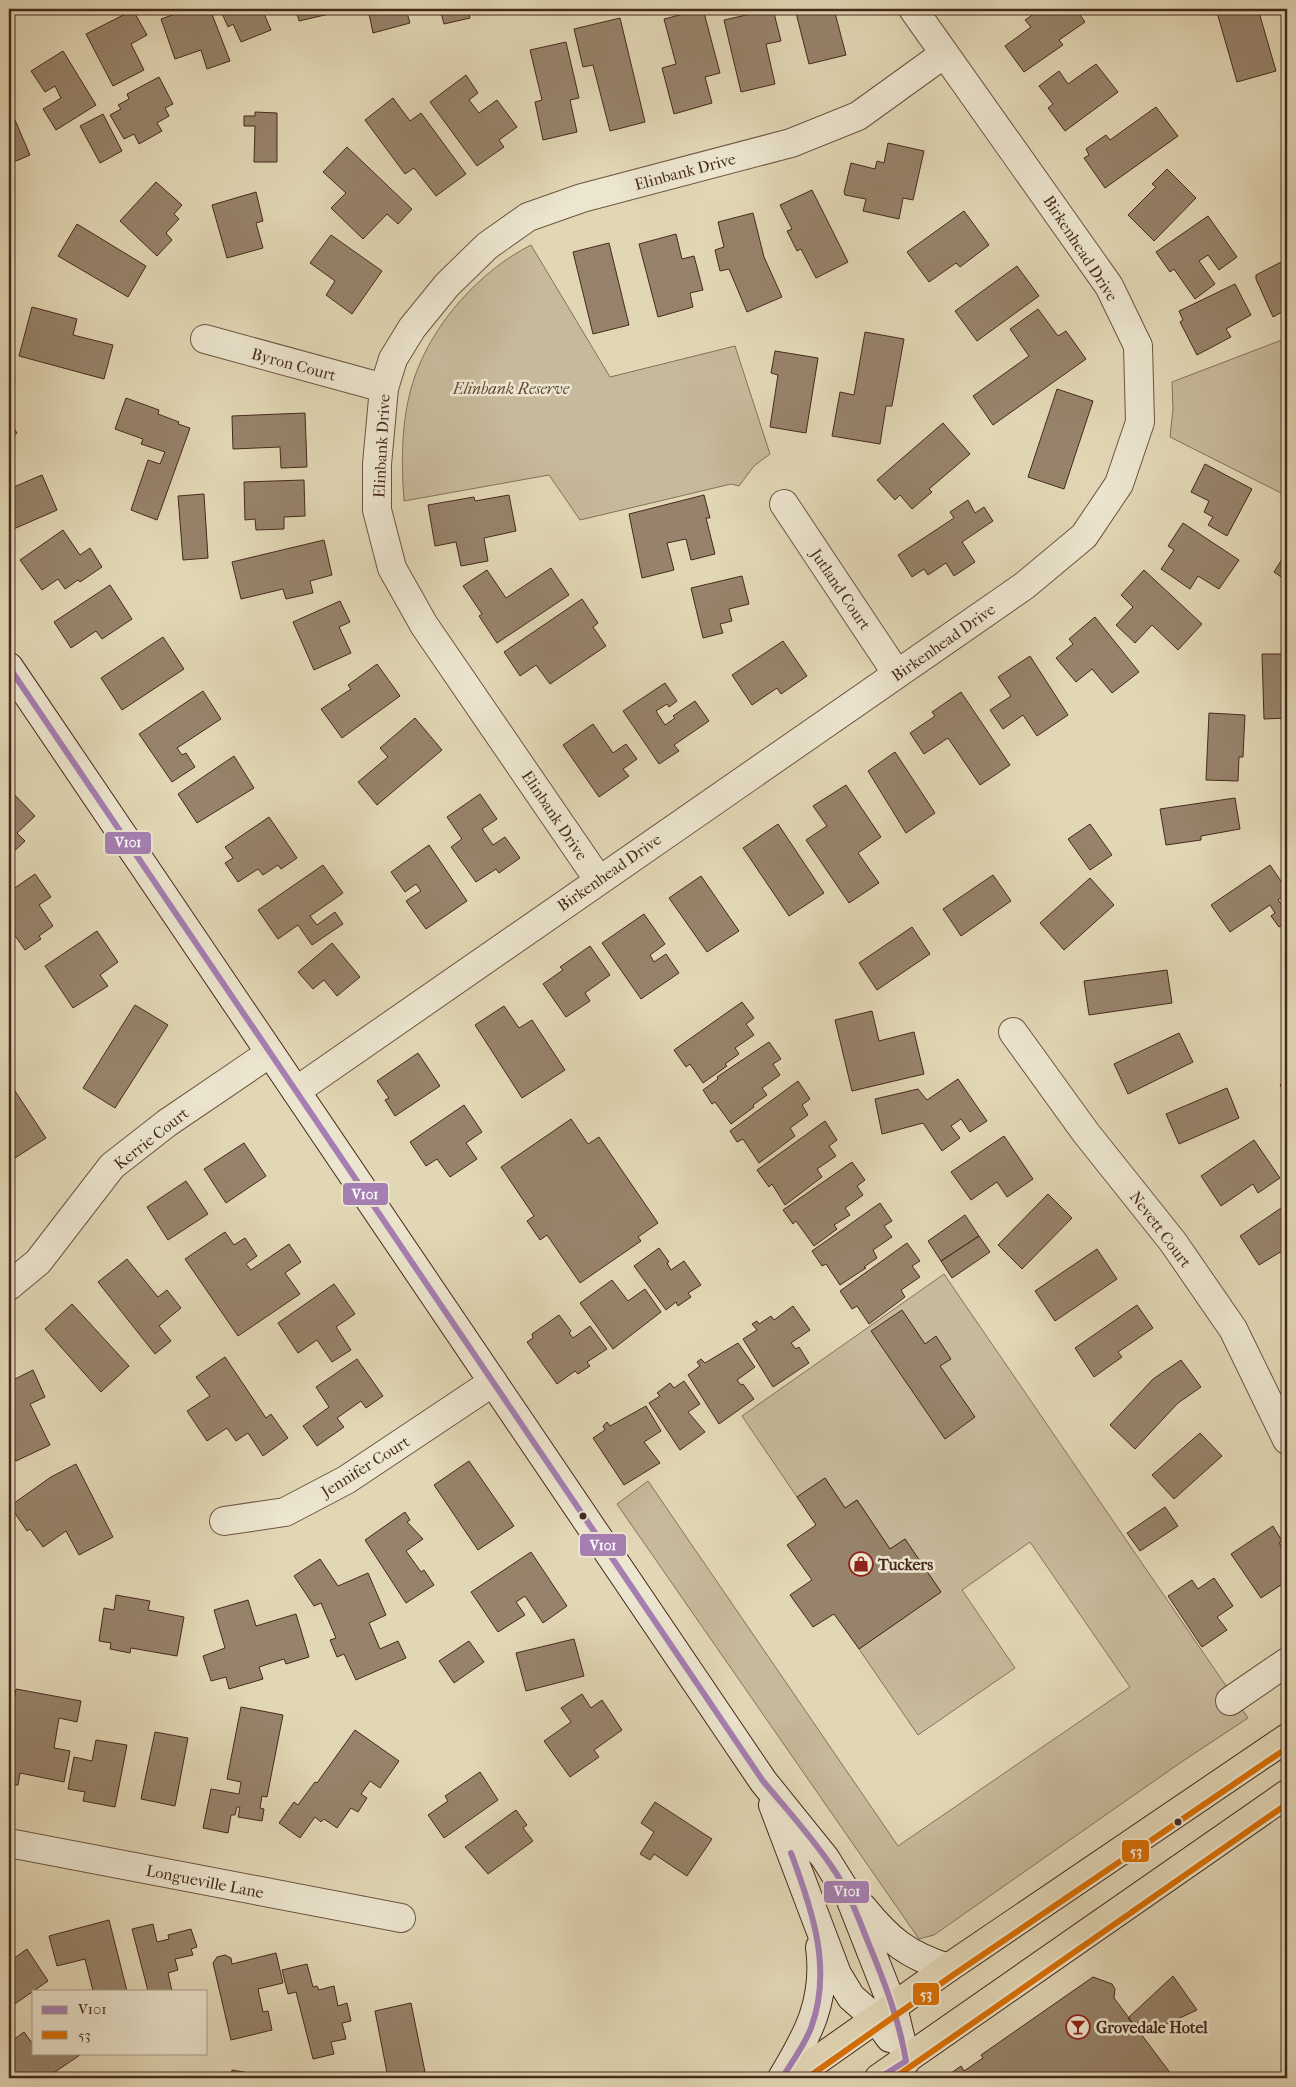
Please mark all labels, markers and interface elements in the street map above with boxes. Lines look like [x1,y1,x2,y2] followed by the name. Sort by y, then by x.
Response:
[632,149,738,194] street label: Elinbank Drive
[1039,192,1122,305] street label: Birkenhead Drive
[250,344,339,385] street label: Byron Court
[452,379,570,398] park label: Elinbank Reserve
[369,394,394,498] street label: Elinbank Drive
[805,543,875,634] street label: Jutland Court
[888,599,999,685] street label: Birkenhead Drive
[518,767,592,864] street label: Elinbank Drive
[554,829,665,915] street label: Birkenhead Drive
[104,831,152,855] line badge: V101
[114,834,141,851] text: V101
[110,1103,193,1173] street label: Kerrie Court
[342,1182,389,1206] line badge: V101
[351,1186,378,1203] text: V101
[1126,1187,1196,1271] street label: Nevett Court
[316,1432,413,1502] street label: Jennifer Court
[578,1511,588,1521] unlabelled marker
[579,1533,627,1557] line badge: V101
[589,1537,616,1554] text: V101
[848,1551,874,1577] shop icon: Tuckers
[877,1555,933,1574] place label: Tuckers
[1173,1817,1183,1827] unlabelled marker
[1121,1839,1150,1863] line badge: 53
[1130,1843,1142,1860] text: 53
[144,1861,266,1902] street label: Longueville Lane
[823,1880,870,1904] line badge: V101
[833,1883,860,1900] text: V101
[912,1982,940,2006] line badge: 53
[920,1986,932,2003] text: 53
[32,1990,208,2054] legend
[77,2000,107,2018] text: V101
[1065,2014,1091,2040] bar icon: Grovedale Hotel
[1096,2018,1208,2037] place label: Grovedale Hotel
[78,2026,91,2044] text: 53

